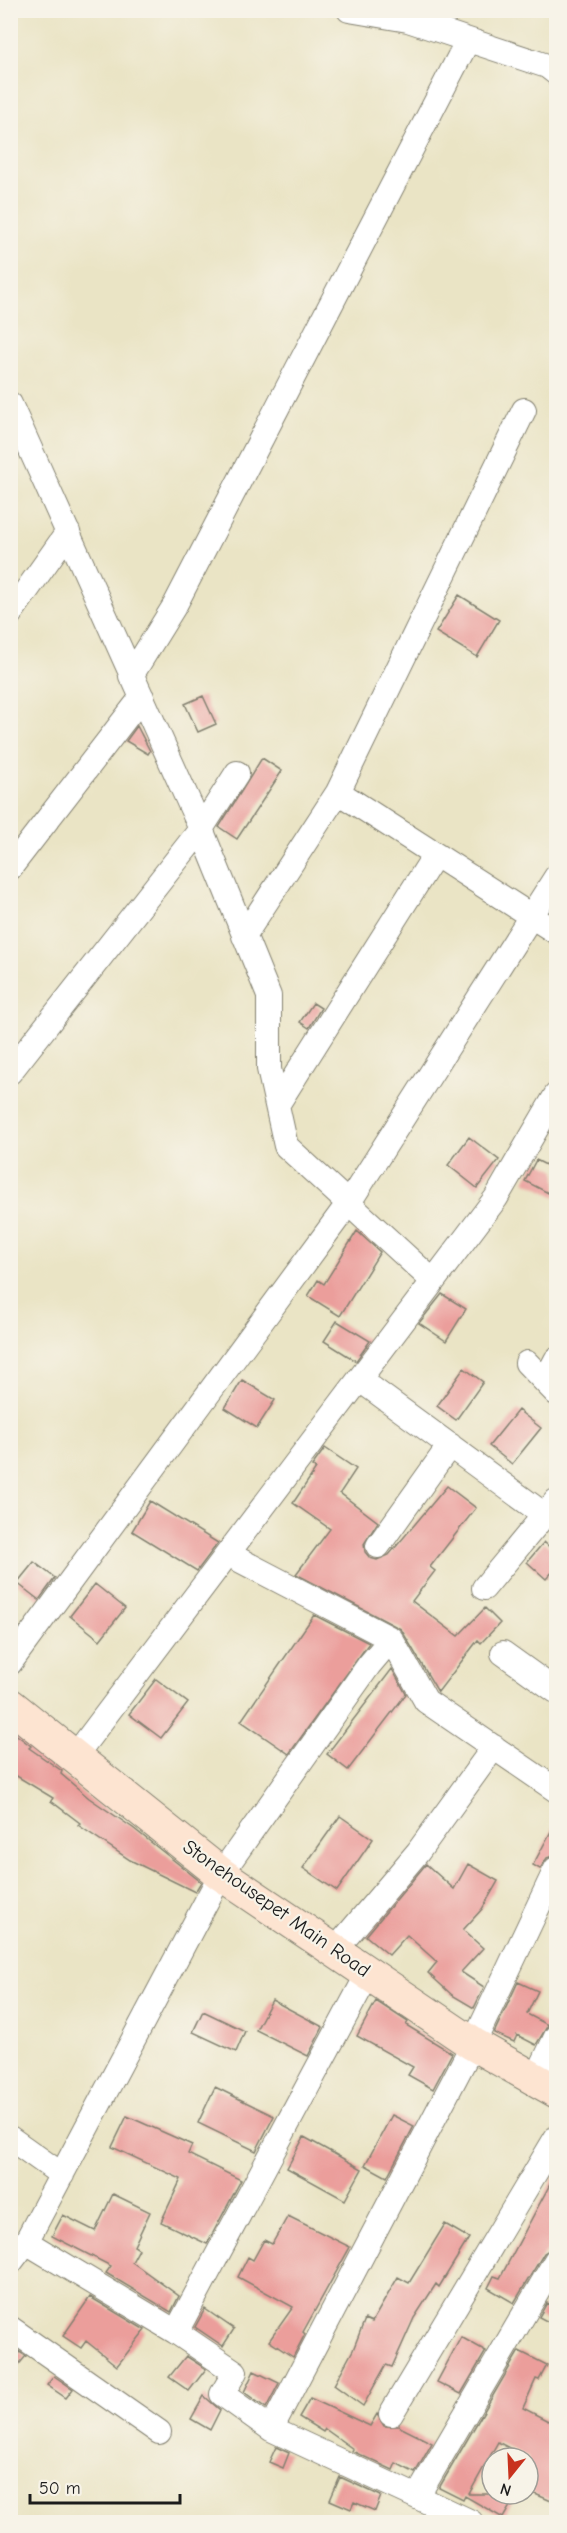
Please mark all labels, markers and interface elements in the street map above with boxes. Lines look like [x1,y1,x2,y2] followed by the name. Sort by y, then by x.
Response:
[179,1835,375,1982] street label: Stonehousepet Main Road
[480,2446,540,2506] north arrow
[30,2467,180,2505] scale bar
[39,2478,81,2499] text: 50 m
[498,2479,513,2499] text: N

